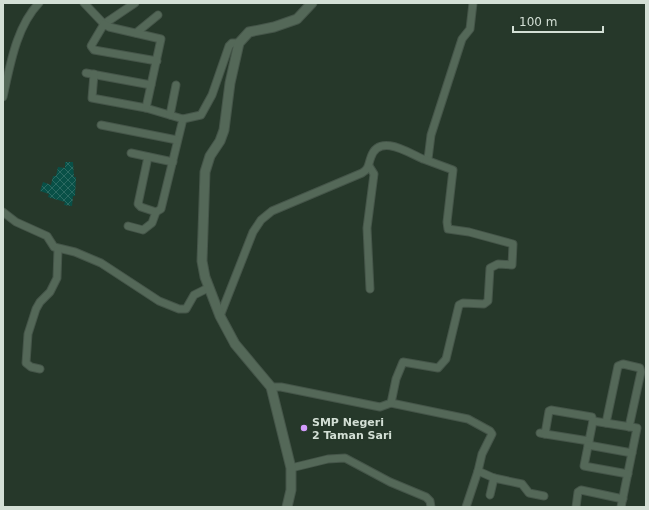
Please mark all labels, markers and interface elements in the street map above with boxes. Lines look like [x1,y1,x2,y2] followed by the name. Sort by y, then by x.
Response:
[513,8,603,34] scale bar
[519,15,557,29] text: 100 m
[312,416,392,442] place label: SMP Negeri 2 Taman Sari
[299,423,309,433] marker: SMP Negeri 2 Taman Sari

